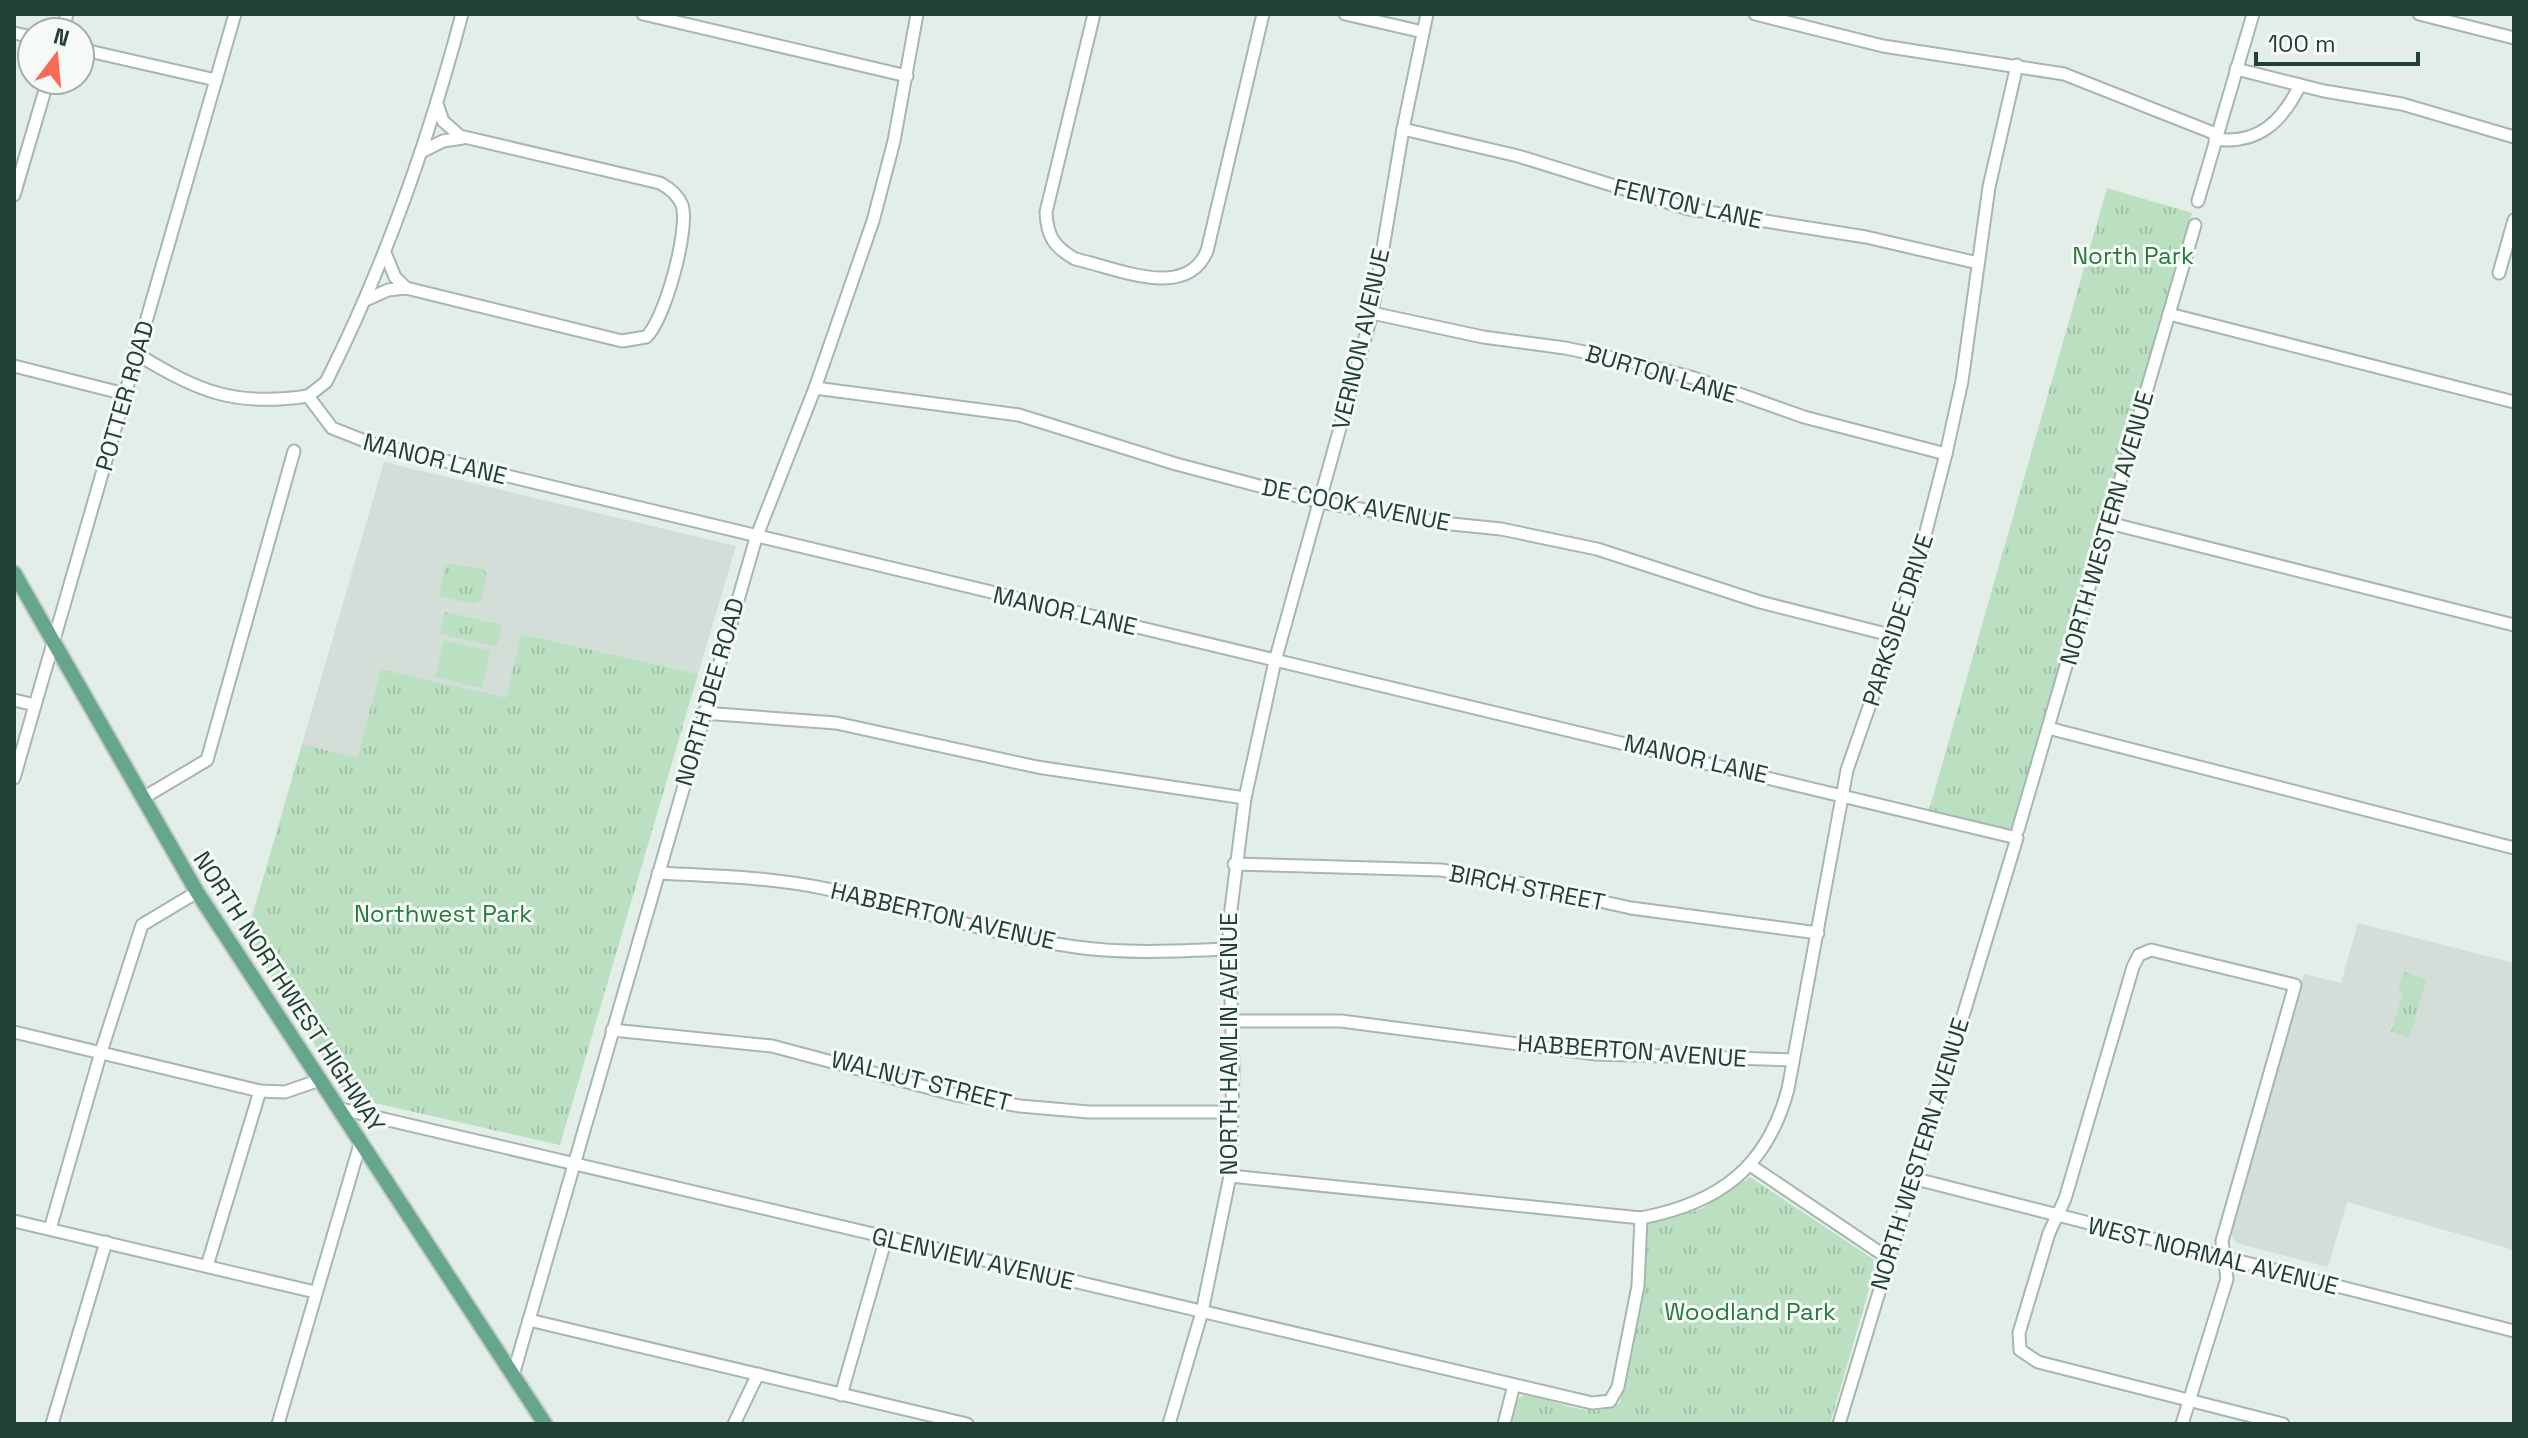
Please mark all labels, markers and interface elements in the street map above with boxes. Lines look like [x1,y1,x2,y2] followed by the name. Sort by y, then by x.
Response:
[16,16,96,96] north arrow
[2256,16,2418,66] scale bar
[51,21,72,52] text: N
[2268,28,2336,59] text: 100 m
[1611,171,1765,236] street label: FENTON LANE
[2072,240,2194,271] park label: North Park
[1325,245,1396,432] street label: VERNON AVENUE
[88,317,161,475] street label: POTTER ROAD
[1582,337,1740,410] street label: BURTON LANE
[2053,387,2160,668] street label: NORTH WESTERN AVENUE
[360,426,510,491] street label: MANOR LANE
[1259,471,1453,538] street label: DE COOK AVENUE
[1855,530,1940,710] street label: PARKSIDE DRIVE
[990,579,1140,642] street label: MANOR LANE
[668,594,751,789] street label: NORTH DEE ROAD
[1621,727,1771,790] street label: MANOR LANE
[187,845,392,1139] street label: NORTH NORTHWEST HIGHWAY
[1446,857,1608,918] street label: BIRCH STREET
[828,875,1059,956] street label: HABBERTON AVENUE
[354,898,532,929] park label: Northwest Park
[1213,913,1244,1175] street label: NORTH HAMLIN AVENUE
[1863,1014,1976,1294] street label: NORTH WESTERN AVENUE
[1516,1027,1748,1074] street label: HABBERTON AVENUE
[828,1043,1014,1118] street label: WALNUT STREET
[2085,1209,2342,1302] street label: WEST NORMAL AVENUE
[869,1220,1077,1297] street label: GLENVIEW AVENUE
[1664,1296,1836,1327] park label: Woodland Park

